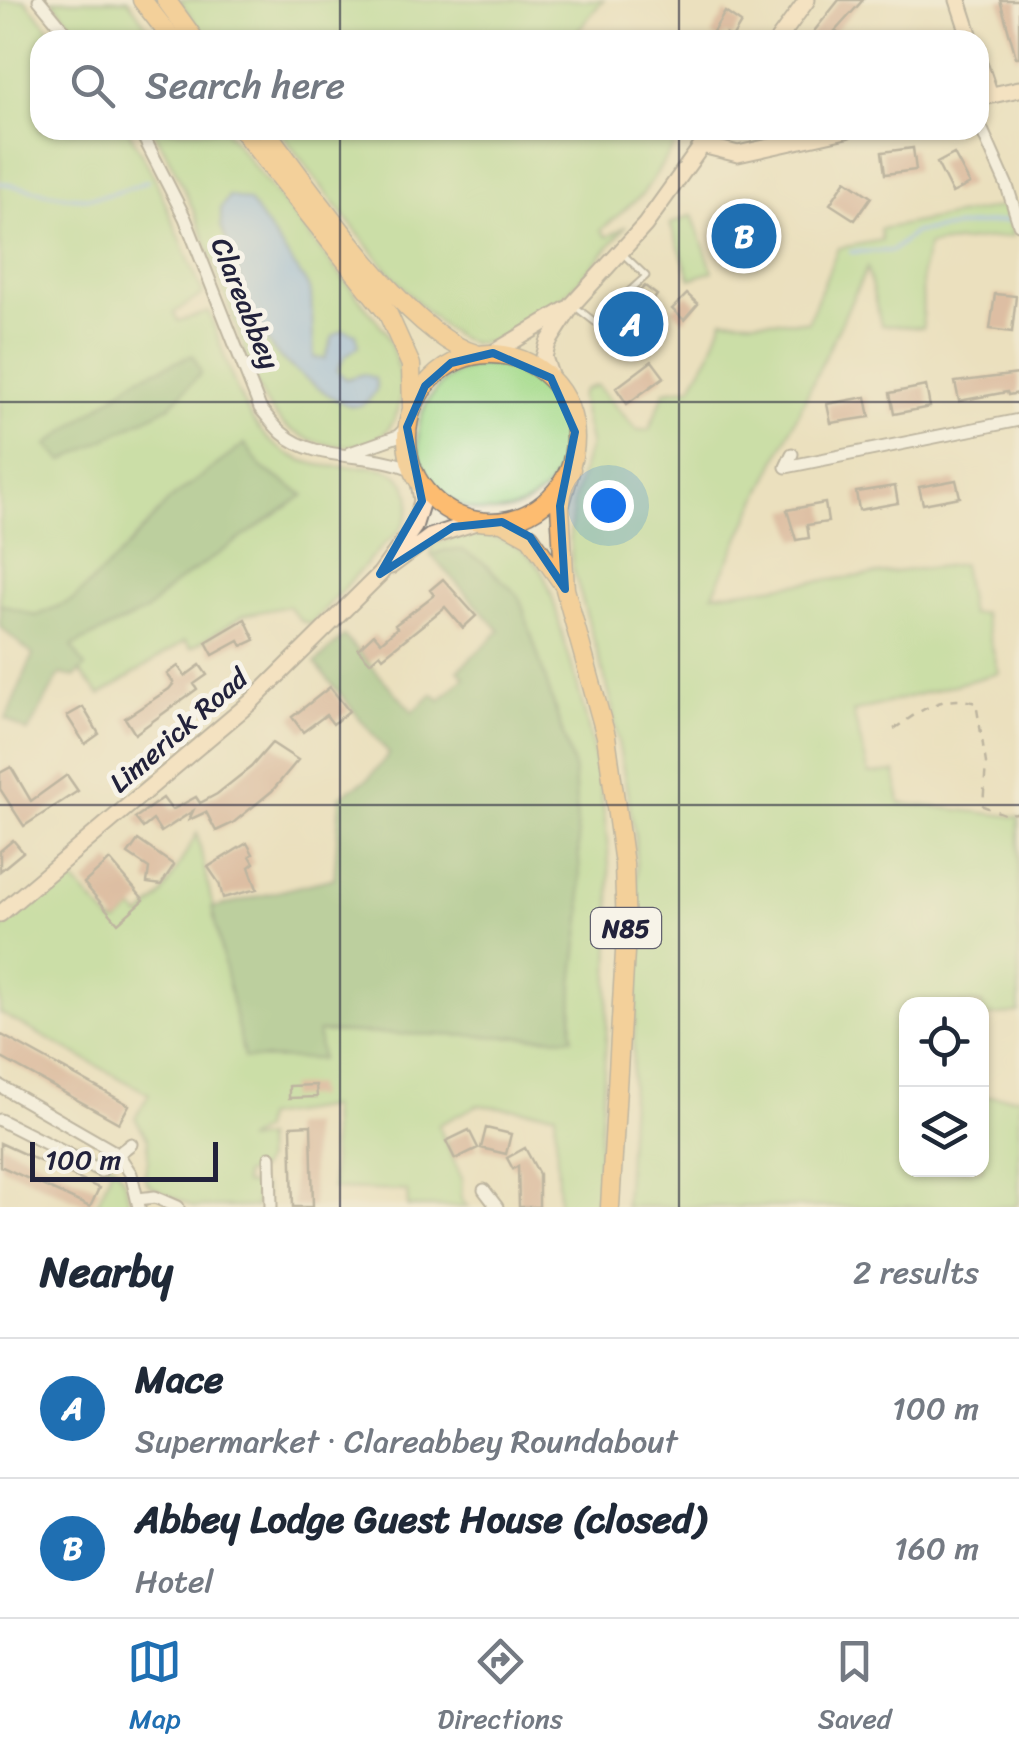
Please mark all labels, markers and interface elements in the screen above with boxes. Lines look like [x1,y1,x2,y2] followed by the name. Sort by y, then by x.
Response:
[30,30,989,140] search box
[145,52,345,119] text: Search here
[65,58,120,113] icon: search
[712,198,776,274] pin: B
[197,230,294,377] street label: Clareabbey
[598,286,664,362] pin: A
[583,480,634,531] your location
[97,654,261,805] street label: Limerick Road
[591,908,661,948] road number: N85
[899,997,989,1177] map controls
[899,997,989,1087] button: locate
[899,1087,989,1177] button: layers
[45,1135,121,1184] text: 100 m
[30,1137,218,1182] scale bar
[40,1235,173,1309] text: Nearby
[853,1244,979,1301] text: 2 results
[135,1346,224,1413] text: Mace
[62,1380,83,1437] text: A
[892,1380,979,1437] text: 100 m
[135,1413,677,1470] text: Supermarket · Clareabbey Roundabout
[135,1486,705,1553] text: Abbey Lodge Guest House (closed)
[62,1520,83,1577] text: B
[894,1520,979,1577] text: 160 m
[135,1553,213,1610] text: Hotel
[127,1634,182,1743] tab: Map
[437,1634,563,1743] tab: Directions
[818,1634,892,1743] tab: Saved

